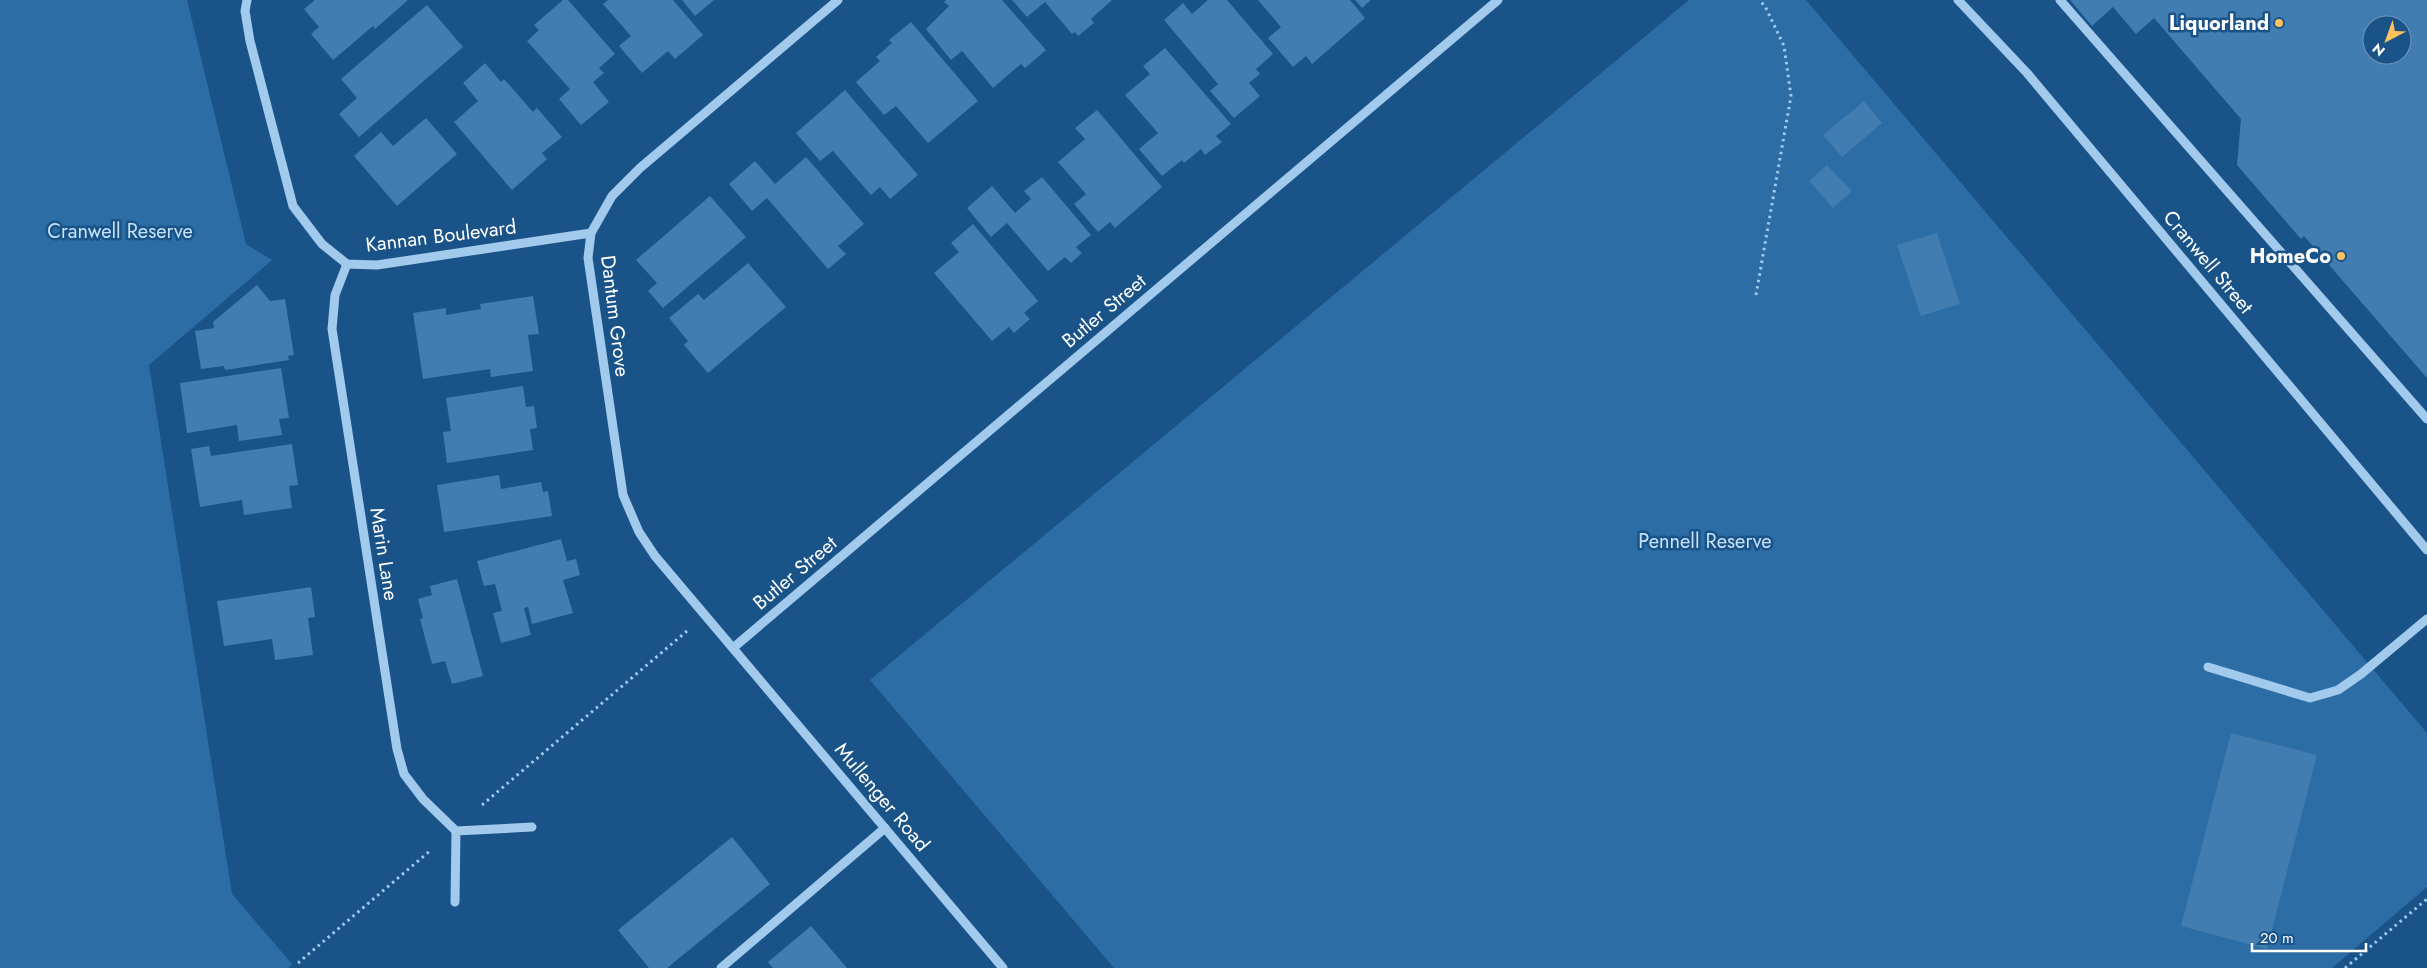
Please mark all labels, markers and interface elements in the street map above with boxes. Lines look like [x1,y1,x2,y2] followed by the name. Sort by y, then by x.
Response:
[2169,9,2269,38] place label: Liquorland
[2362,15,2412,65] north arrow
[2273,17,2285,29] marker: Liquorland
[2368,39,2389,61] text: N
[2156,204,2260,320] street label: Cranwell Street
[364,212,518,260] street label: Kannan Boulevard
[47,217,193,246] park label: Cranwell Reserve
[2250,242,2331,271] place label: HomeCo
[2335,250,2347,262] marker: HomeCo
[593,254,637,378] street label: Dantum Grove
[1056,267,1153,355] street label: Butler Street
[362,505,406,603] street label: Marin Lane
[1638,527,1772,556] park label: Pennell Reserve
[747,529,844,617] street label: Butler Street
[828,736,936,858] street label: Mullenger Road
[2252,920,2366,952] scale bar
[2260,927,2294,949] text: 20 m

